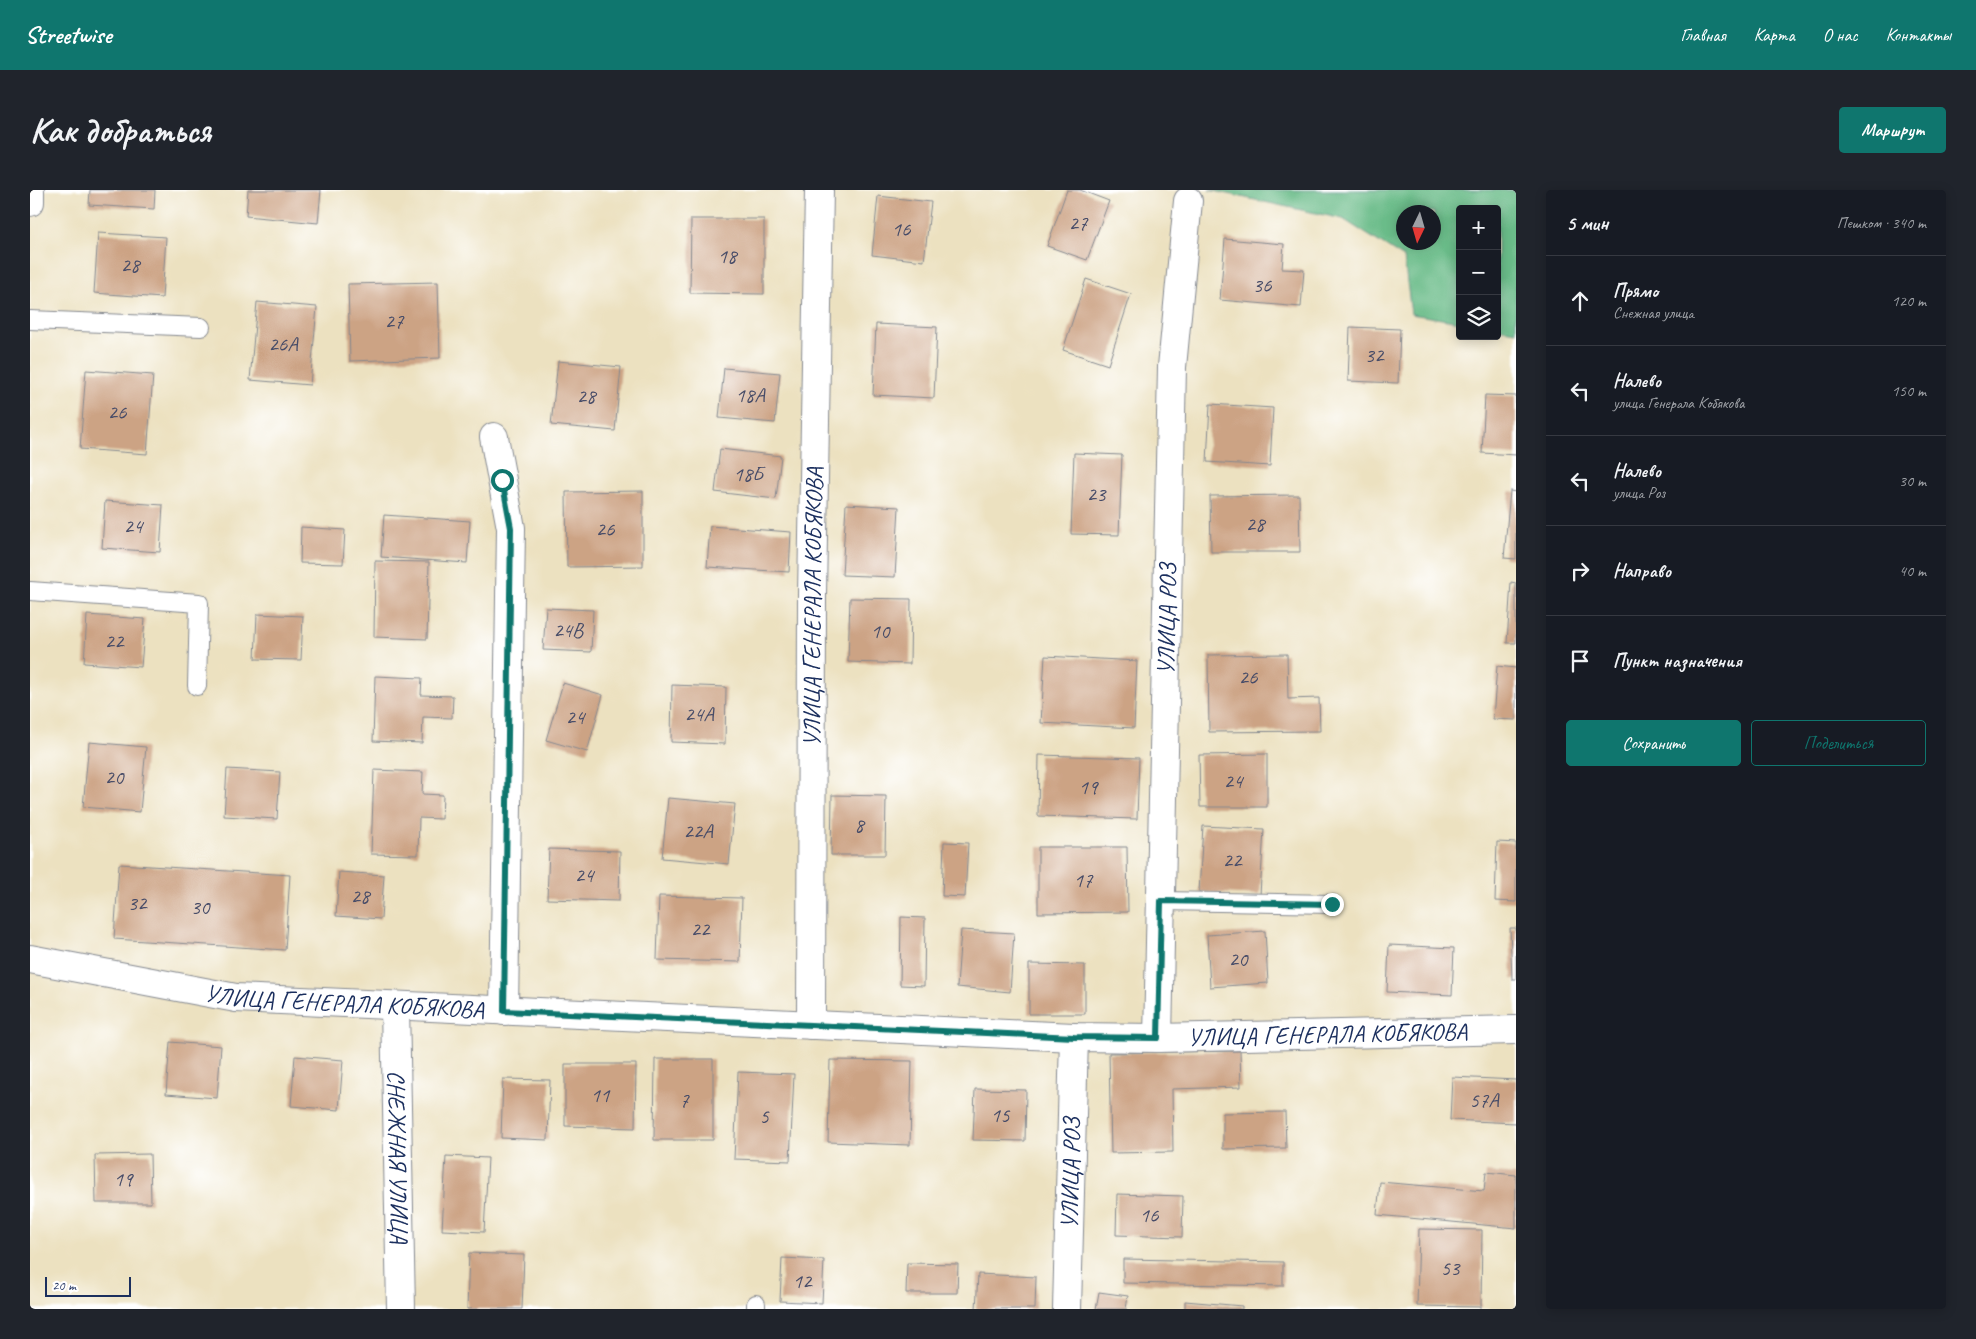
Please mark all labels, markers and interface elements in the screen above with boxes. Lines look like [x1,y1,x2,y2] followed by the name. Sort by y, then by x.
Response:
[25,20,111,50] text: Streetwise
[1681,24,1726,46] text: Главная
[1754,24,1795,46] text: Карта
[1823,24,1858,46] text: О нас
[1886,24,1951,46] text: Контакты
[1839,107,1946,153] button: Маршрут
[30,108,211,153] text: Как добраться
[1396,205,1441,250] north arrow
[1456,205,1501,340] map controls
[1456,205,1501,250] button: +
[1069,210,1089,236] house number: 27
[1566,210,1608,236] text: 5 мин
[1837,213,1926,233] text: Пешком · 340 m
[892,216,911,242] house number: 16
[718,243,739,269] house number: 18
[1456,250,1501,295] button: −
[121,252,142,278] house number: 28
[1253,272,1272,298] house number: 36
[1613,279,1658,303] text: Прямо
[1566,287,1594,315] icon: ahead
[1892,291,1926,311] text: 120 m
[1456,295,1501,340] button: layers
[1613,303,1694,323] text: Снежная улица
[385,308,405,334] house number: 27
[268,331,299,357] house number: 26А
[1365,342,1385,368] house number: 32
[1613,369,1661,393] text: Налево
[1566,377,1594,405] icon: left
[1892,381,1926,401] text: 150 m
[735,382,766,408] house number: 18А
[577,383,598,409] house number: 28
[1613,393,1744,413] text: улица Генерала Кобякова
[108,399,127,425] house number: 26
[1613,459,1661,483] text: Налево
[733,461,766,487] house number: 18Б
[797,466,829,747] street label: УЛИЦА ГЕНЕРАЛА КОБЯКОВА
[1566,467,1594,495] icon: left
[491,469,514,492] route start
[1899,471,1926,491] text: 30 m
[1087,481,1107,507] house number: 23
[1613,483,1665,503] text: улица Роз
[1246,511,1267,537] house number: 28
[124,513,145,539] house number: 24
[596,516,615,542] house number: 26
[1566,557,1594,585] icon: right
[1613,559,1671,583] text: Направо
[1151,561,1183,675] street label: УЛИЦА РОЗ
[1899,561,1926,581] text: 40 m
[553,617,585,643] house number: 24В
[871,618,891,644] house number: 10
[105,628,125,654] house number: 22
[1566,647,1594,675] icon: arrive
[1613,649,1742,673] text: Пункт назначения
[1239,664,1258,690] house number: 26
[684,701,715,727] house number: 24А
[566,704,587,730] house number: 24
[1566,720,1741,766] button: Сохранить
[1751,720,1926,766] button: Поделиться
[105,764,125,790] house number: 20
[1224,768,1245,794] house number: 24
[1079,774,1099,800] house number: 19
[854,812,866,838] house number: 8
[683,818,714,844] house number: 22А
[1223,847,1243,873] house number: 22
[575,862,596,888] house number: 24
[1074,867,1094,893] house number: 17
[351,883,372,909] house number: 28
[128,890,148,916] house number: 32
[1321,893,1344,916] route end
[191,894,211,920] house number: 30
[691,916,711,942] house number: 22
[1229,946,1249,972] house number: 20
[202,977,485,1025] street label: УЛИЦА ГЕНЕРАЛА КОБЯКОВА
[1187,1016,1468,1052] street label: УЛИЦА ГЕНЕРАЛА КОБЯКОВА
[381,1070,415,1245] street label: СНЕЖНАЯ УЛИЦА
[591,1082,611,1108] house number: 11
[679,1087,690,1113] house number: 7
[1469,1087,1500,1113] house number: 57А
[991,1102,1011,1128] house number: 15
[759,1103,770,1129] house number: 5
[1054,1115,1087,1229] street label: УЛИЦА РОЗ
[114,1166,134,1192] house number: 19
[1140,1202,1159,1228] house number: 16
[1441,1255,1461,1281] house number: 53
[793,1268,813,1294] house number: 12
[45,1274,131,1297] scale bar
[52,1277,76,1294] text: 20 m

